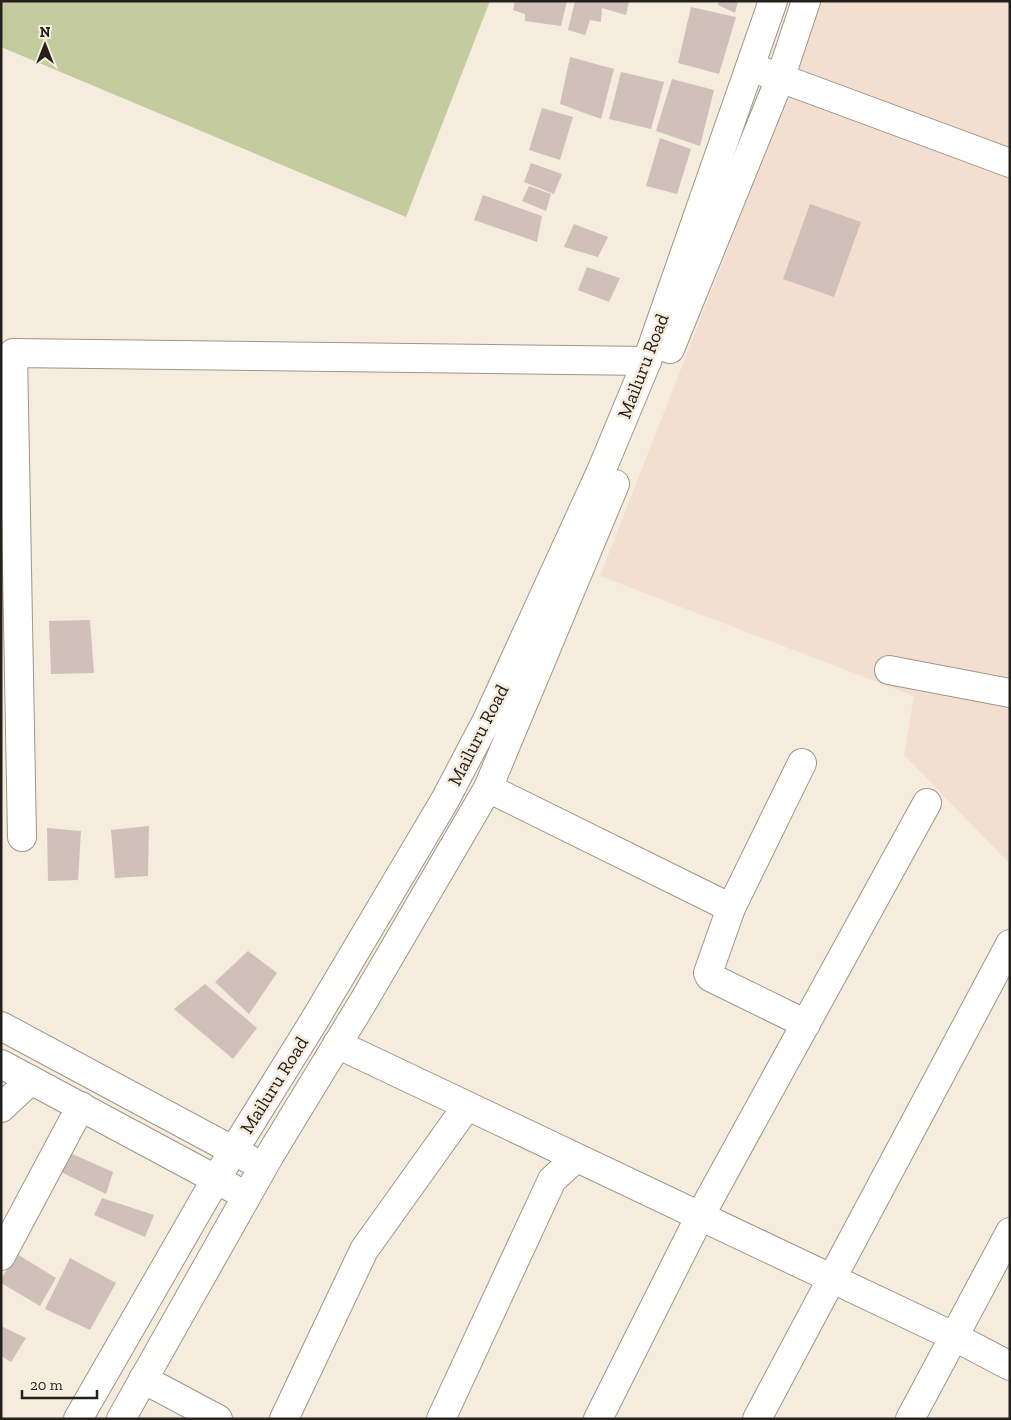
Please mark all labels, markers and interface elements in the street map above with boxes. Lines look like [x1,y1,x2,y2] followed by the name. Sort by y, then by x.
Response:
[20,20,70,70] north arrow
[40,24,51,41] text: N
[612,310,674,422] street label: Mailuru Road
[443,680,514,789] street label: Mailuru Road
[235,1032,313,1138] street label: Mailuru Road
[22,1368,98,1400] scale bar
[30,1376,63,1394] text: 20 m

